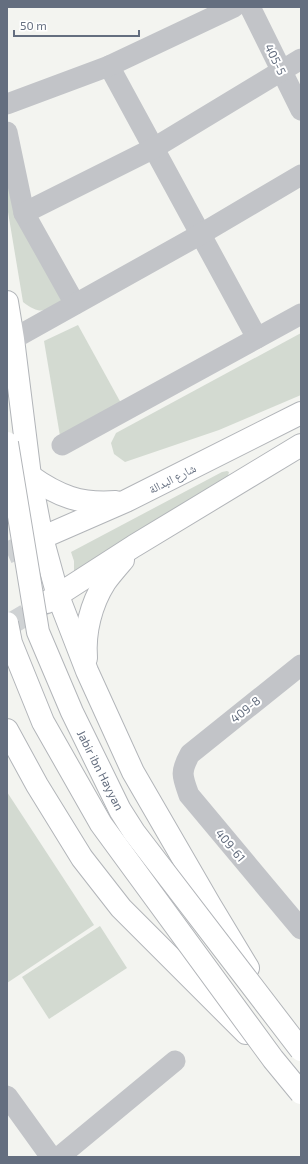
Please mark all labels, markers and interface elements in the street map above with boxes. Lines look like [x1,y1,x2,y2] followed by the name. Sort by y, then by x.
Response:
[14,12,139,38] scale bar
[20,18,47,32] text: 50 m
[263,41,289,77] street label: 405-5
[146,460,199,498] street label: شارع البدالة
[227,693,263,725] street label: 409-8
[75,728,127,812] street label: Jabir ibn Hayyan
[213,826,249,864] street label: 409-61

